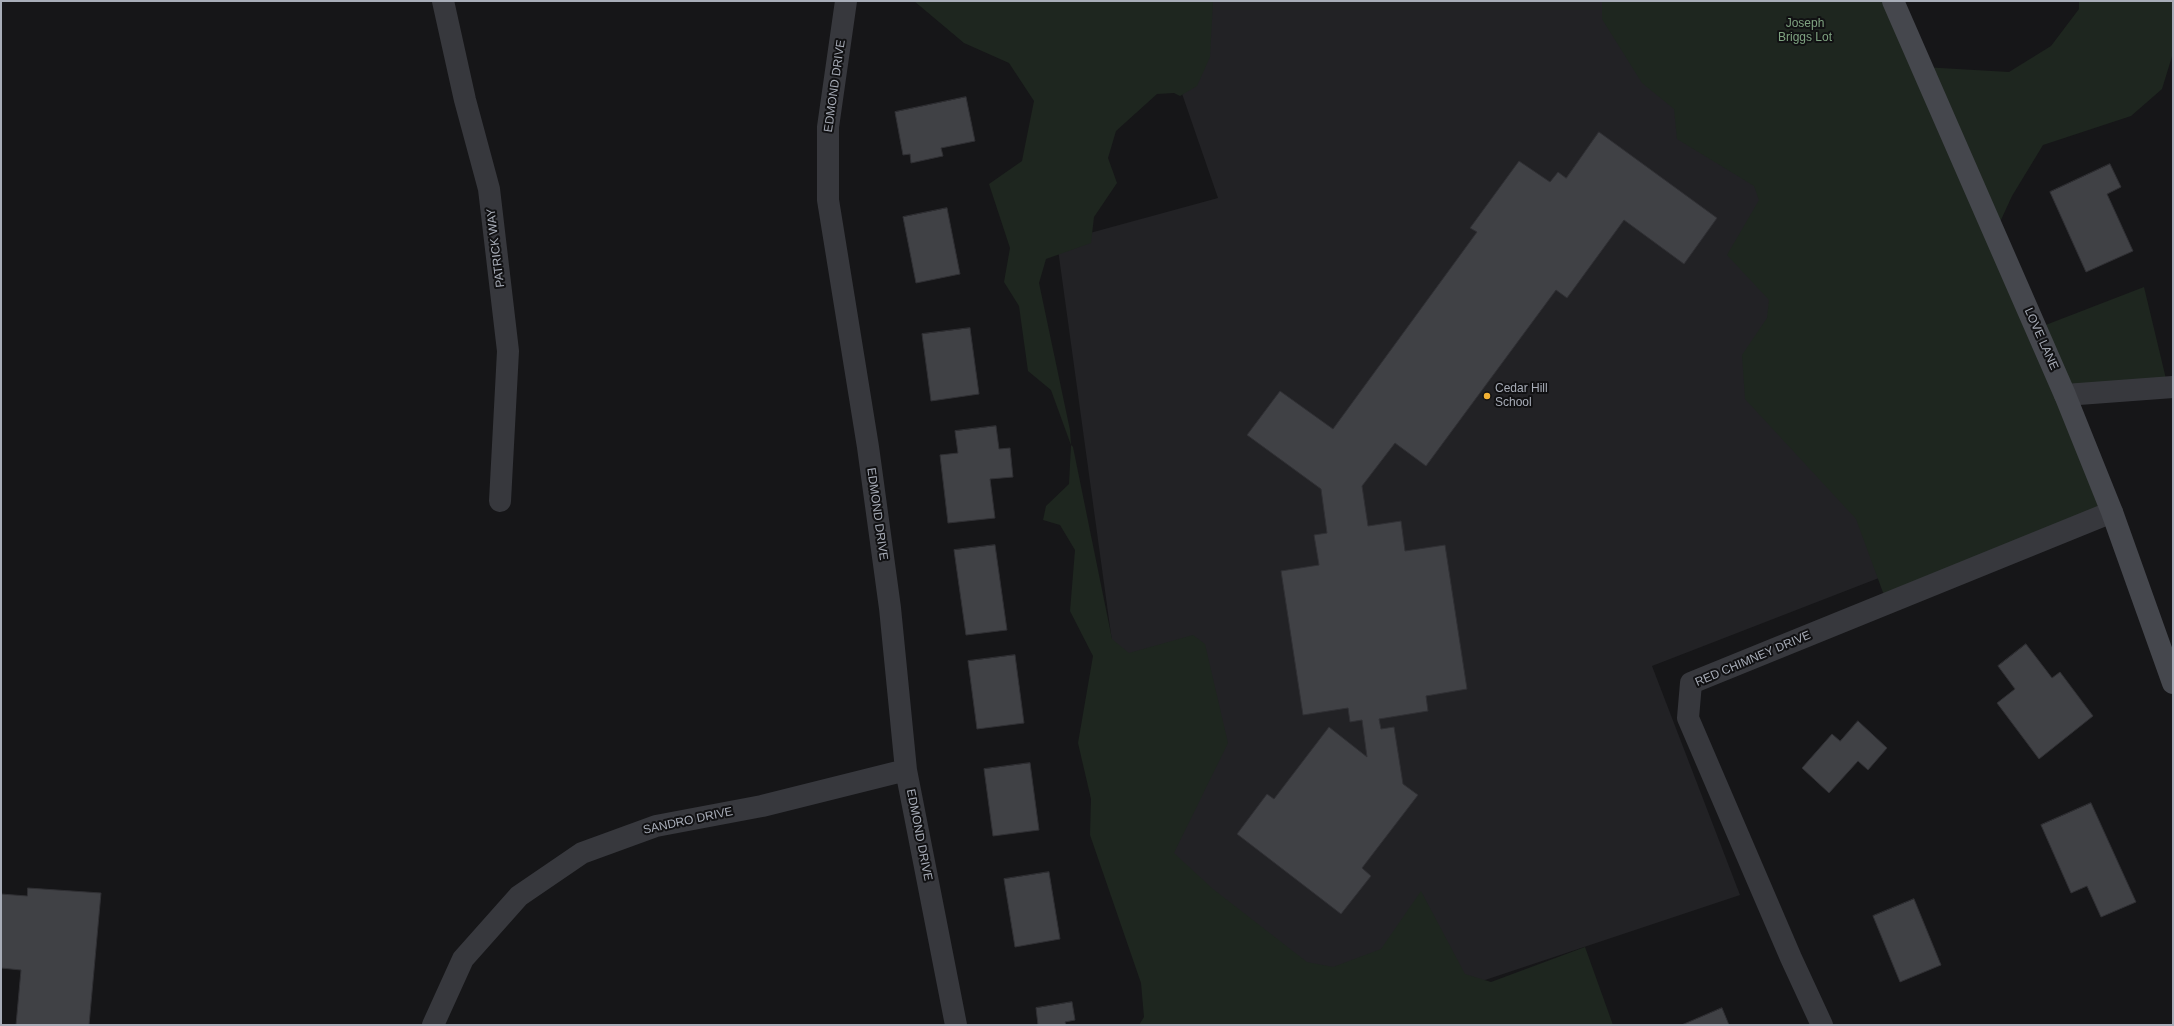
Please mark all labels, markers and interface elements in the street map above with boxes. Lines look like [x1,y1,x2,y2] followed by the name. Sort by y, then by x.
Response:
[1778,17,1832,45] park label: Joseph Briggs Lot
[821,39,849,133] street label: EDMOND DRIVE
[484,208,508,288] street label: PATRICK WAY
[2021,306,2061,372] street label: LOVE LANE
[1495,382,1548,410] place label: Cedar Hill School
[1482,391,1492,401] marker: Cedar Hill School
[863,467,891,561] street label: EDMOND DRIVE
[1693,628,1813,690] street label: RED CHIMNEY DRIVE
[903,788,935,882] street label: EDMOND DRIVE
[642,804,734,838] street label: SANDRO DRIVE

